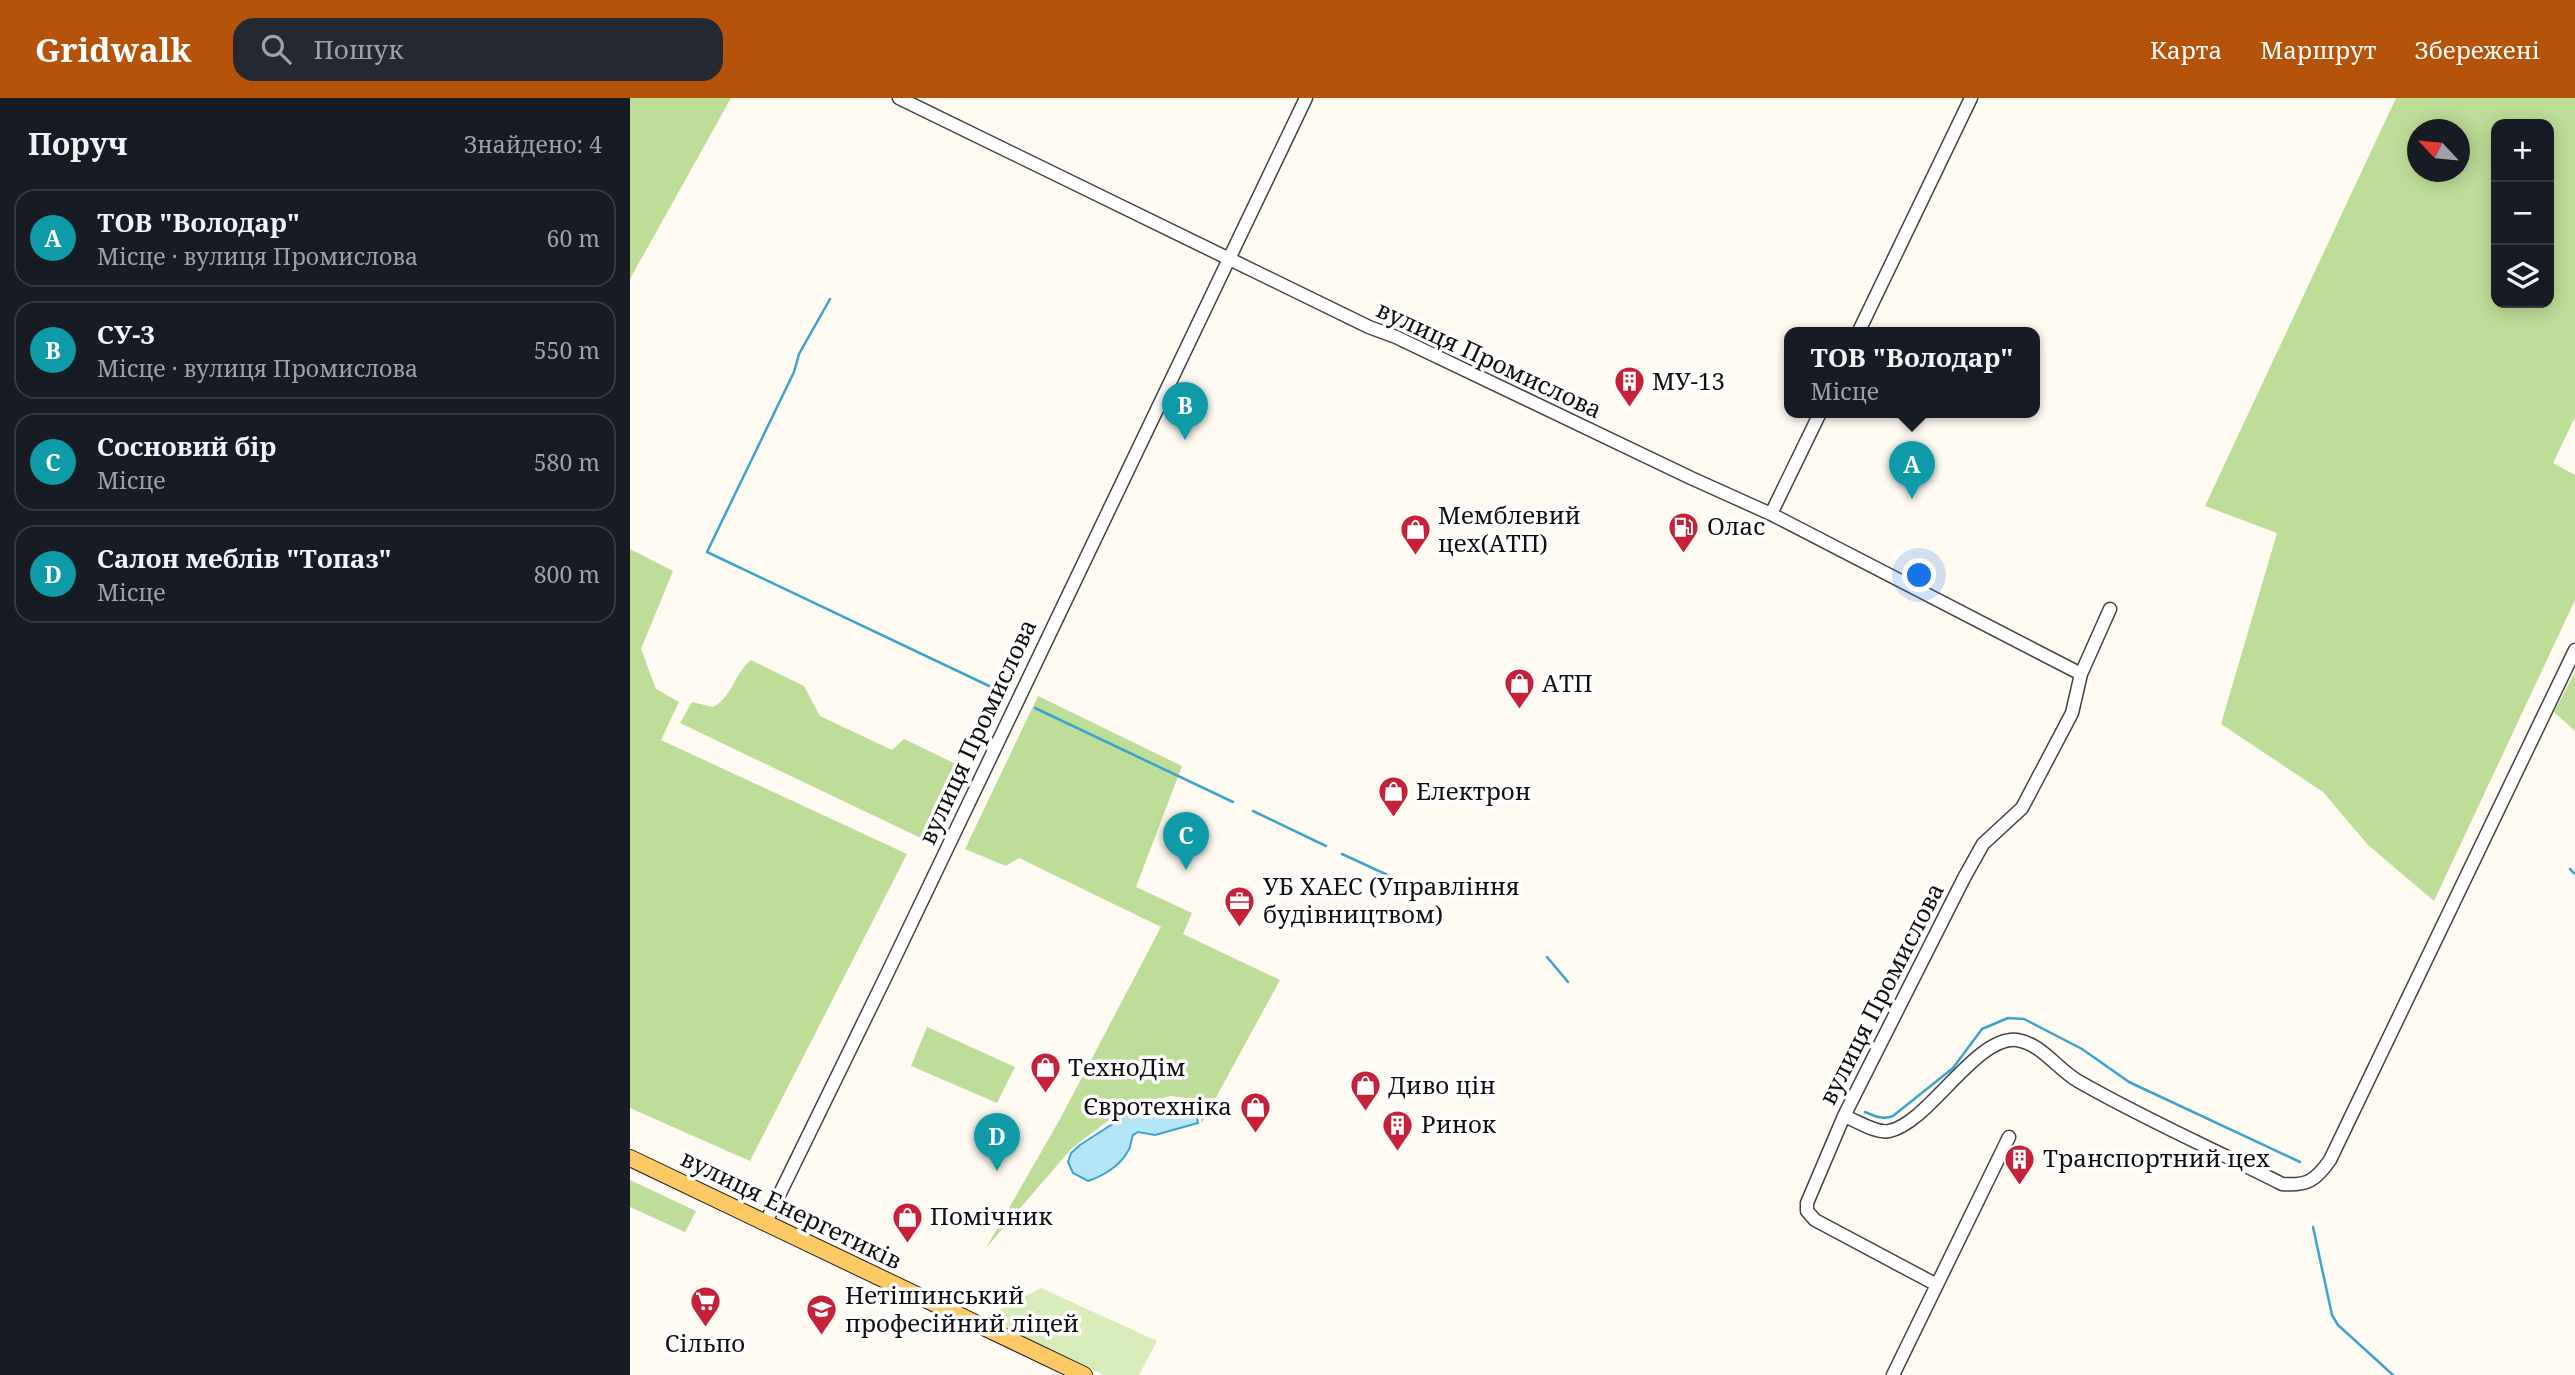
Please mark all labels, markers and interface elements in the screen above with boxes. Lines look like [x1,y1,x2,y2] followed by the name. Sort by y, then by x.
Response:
[233,18,723,81] search box
[35,27,191,72] text: Gridwalk
[257,30,295,68] icon: search
[313,31,404,67] text: Пошук
[2150,33,2222,66] text: Карта
[2260,33,2376,66] text: Маршрут
[2414,33,2540,66] text: Збережені
[2407,119,2470,182] north arrow
[2491,119,2554,308] map controls
[2491,119,2554,182] button: +
[28,123,128,164] text: Поруч
[464,128,602,160] text: Знайдено: 4
[2491,182,2554,245] button: −
[97,204,300,240] text: ТОВ "Володар"
[44,222,62,254] text: A
[547,222,600,254] text: 60 m
[97,240,418,272] text: Місце · вулиця Промислова
[2491,245,2554,308] button: layers
[1372,292,1608,425] street label: вулиця Промислова
[97,316,155,352] text: СУ-3
[1784,327,2040,418] popup
[45,334,61,366] text: B
[534,334,600,366] text: 550 m
[1810,339,2014,375] text: ТОВ "Володар"
[97,352,418,384] text: Місце · вулиця Промислова
[1652,364,1725,397] place label: МУ-13
[1612,365,1646,409] building icon: МУ-13
[1810,375,1879,407] text: Місце
[1162,382,1208,440] pin: B
[97,428,276,464] text: Сосновий бір
[1889,441,1935,499] pin: A
[45,446,61,478] text: C
[534,446,600,478] text: 580 m
[97,464,166,496] text: Місце
[1438,498,1581,559] place label: Мемблевий цех(АТП)
[1707,509,1765,542] place label: Олас
[1667,510,1701,554] fuel station icon: Олас
[1398,513,1432,557] shop icon: Мемблевий цех(АТП)
[97,540,392,576] text: Салон меблів "Топаз"
[44,558,62,590] text: D
[534,558,600,590] text: 800 m
[1902,558,1936,592] your location
[97,576,166,608] text: Місце
[910,613,1043,849] street label: вулиця Промислова
[1542,666,1593,699] place label: АТП
[1502,667,1536,711] shop icon: АТП
[1416,774,1531,807] place label: Електрон
[1376,775,1410,819] shop icon: Електрон
[1163,812,1209,870] pin: C
[1263,869,1520,930] place label: УБ ХАЕС (Управління будівництвом)
[1810,877,1951,1110] street label: вулиця Промислова
[1223,884,1257,928] office icon: УБ ХАЕС (Управління будівництвом)
[1068,1050,1185,1083] place label: ТехноДім
[1028,1051,1062,1095] shop icon: ТехноДім
[1388,1068,1496,1101] place label: Диво цін
[1348,1069,1382,1113] shop icon: Диво цін
[1083,1089,1232,1122] place label: Євротехніка
[1238,1090,1272,1134] shop icon: Євротехніка
[1421,1107,1497,1140] place label: Ринок
[1381,1108,1415,1152] building icon: Ринок
[974,1113,1020,1171] pin: D
[676,1141,908,1276] street label: вулиця Енергетиків
[2043,1141,2270,1174] place label: Транспортний цех
[2003,1142,2037,1186] building icon: Транспортний цех
[930,1199,1053,1232] place label: Помічник
[890,1200,924,1244] shop icon: Помічник
[845,1278,1079,1339] place label: Нетішинський професійний ліцей
[688,1285,722,1329] supermarket icon: Сільпо
[805,1293,839,1337] school or university icon: Нетішинський професійний ліцей
[665,1326,745,1359] place label: Сільпо

